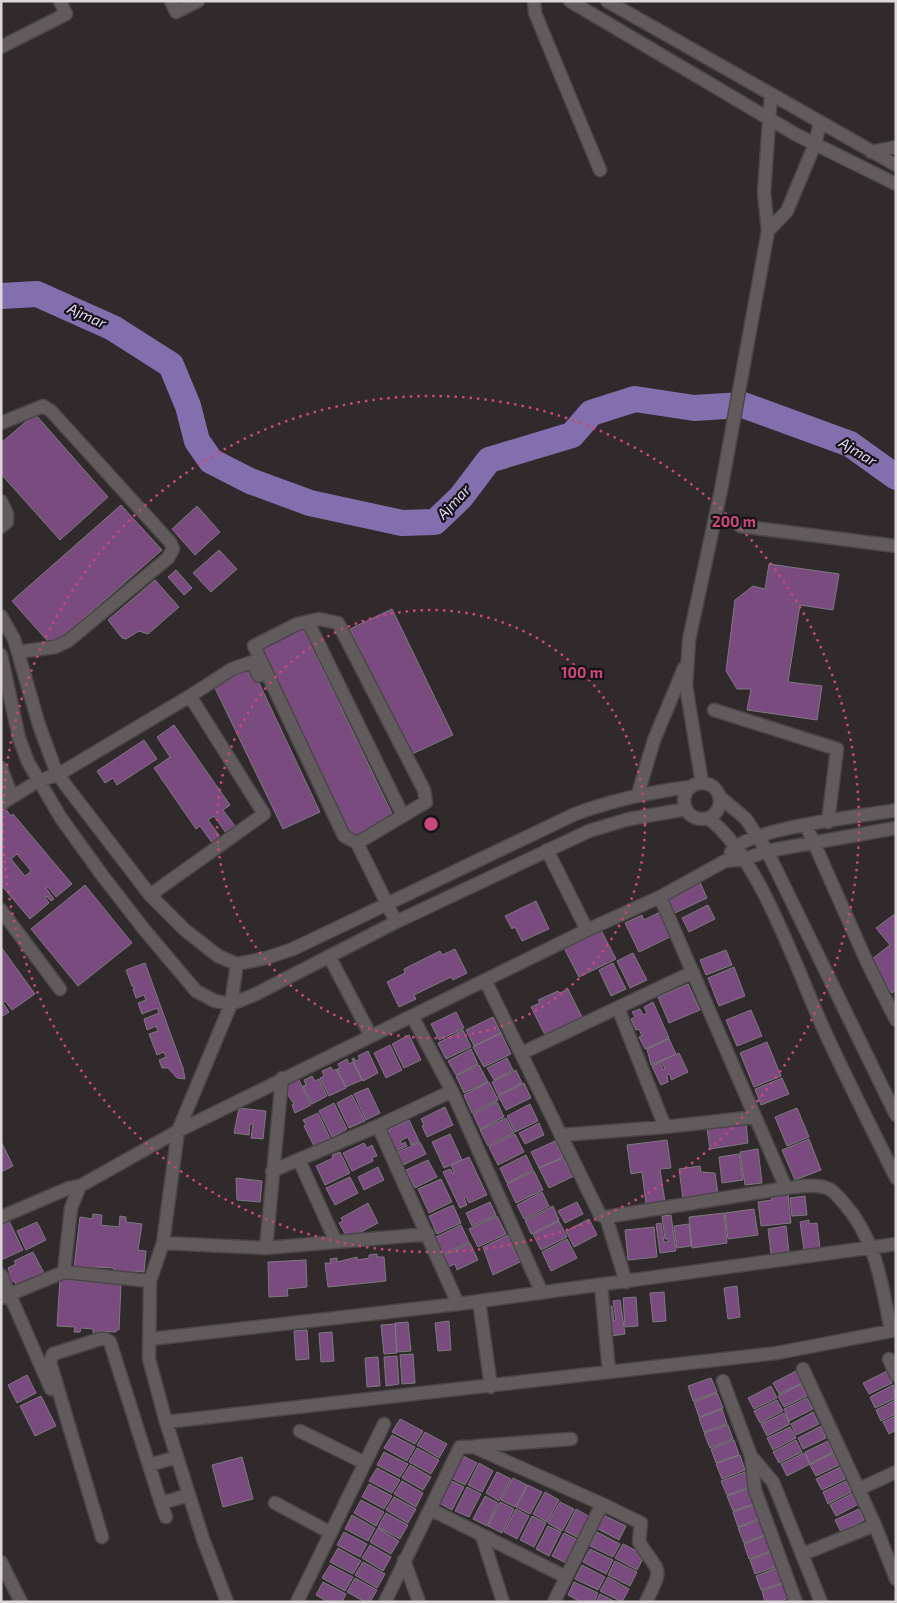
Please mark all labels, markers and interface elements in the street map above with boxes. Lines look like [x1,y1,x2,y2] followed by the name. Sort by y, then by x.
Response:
[64,298,111,333] water label: Ajmar
[835,432,881,471] water label: Ajmar
[432,480,475,524] water label: Ajmar
[712,512,756,530] text: 200 m
[561,663,603,681] text: 100 m
[422,815,440,833] centre of rings

